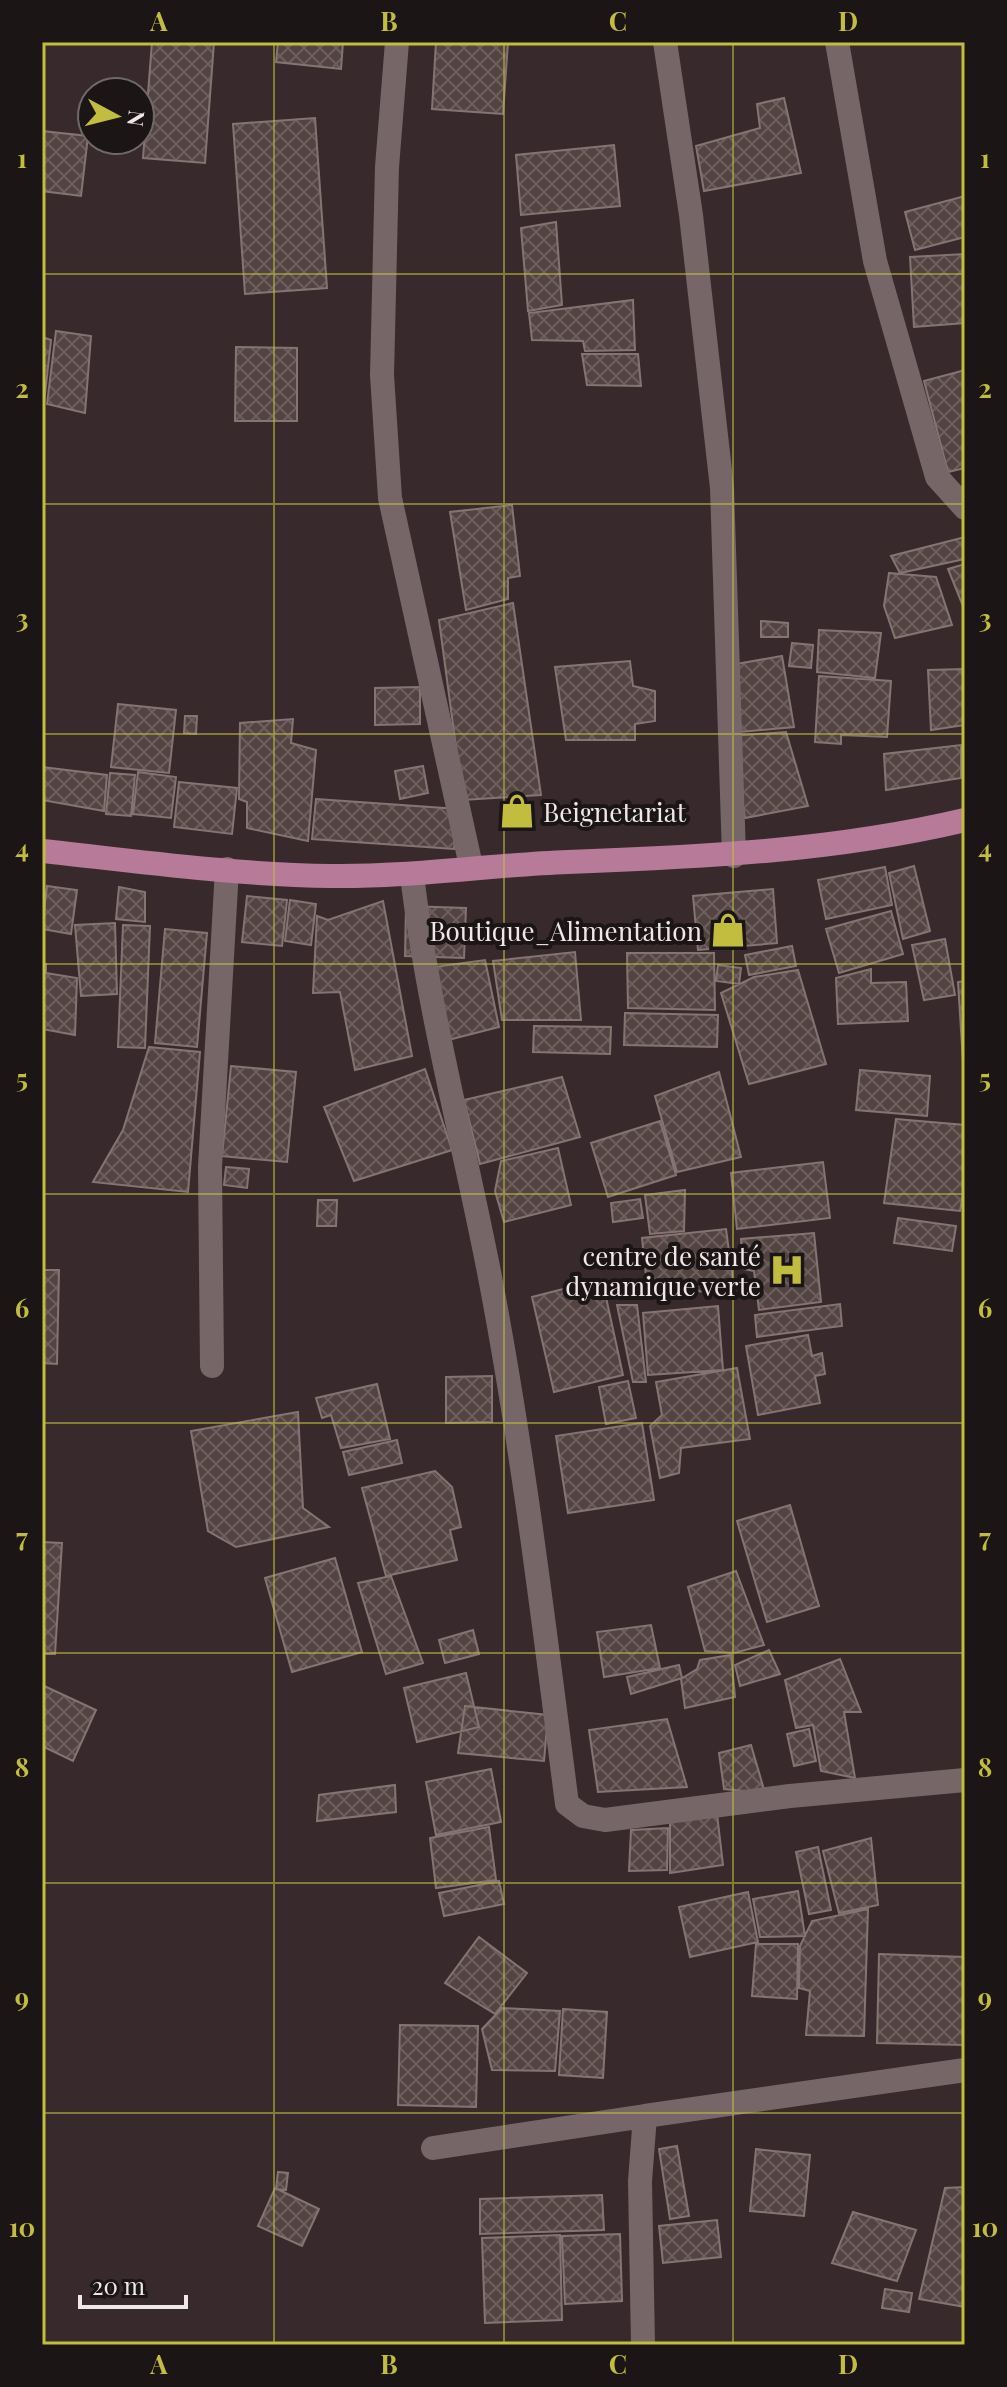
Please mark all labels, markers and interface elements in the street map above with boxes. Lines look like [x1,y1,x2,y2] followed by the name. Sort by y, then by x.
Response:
[149,3,168,38] text: A
[380,3,398,38] text: B
[609,3,627,38] text: C
[838,3,858,38] text: D
[76,76,156,156] north arrow
[121,109,153,128] text: N
[17,140,27,175] text: 1
[980,140,990,175] text: 1
[15,370,29,405] text: 2
[978,370,992,405] text: 2
[16,600,28,635] text: 3
[979,600,991,635] text: 3
[498,792,536,830] shop icon: Beignetariat
[543,794,687,829] place label: Beignetariat
[15,830,29,865] text: 4
[978,830,992,865] text: 4
[709,911,747,949] shop icon: Boutique_Alimentation
[429,913,702,948] place label: Boutique_Alimentation
[16,1060,28,1095] text: 5
[979,1060,991,1095] text: 5
[565,1238,761,1303] place label: centre de santé dynamique verte
[768,1251,806,1289] hospital icon: centre de santé dynamique verte
[15,1290,29,1325] text: 6
[978,1290,992,1325] text: 6
[16,1519,28,1554] text: 7
[979,1519,991,1554] text: 7
[15,1749,29,1784] text: 8
[978,1749,992,1784] text: 8
[15,1979,29,2014] text: 9
[978,1979,992,2014] text: 9
[9,2209,35,2244] text: 10
[972,2209,998,2244] text: 10
[80,2259,186,2309] scale bar
[92,2269,145,2301] text: 20 m
[149,2346,168,2381] text: A
[380,2346,398,2381] text: B
[609,2346,627,2381] text: C
[838,2346,858,2381] text: D

